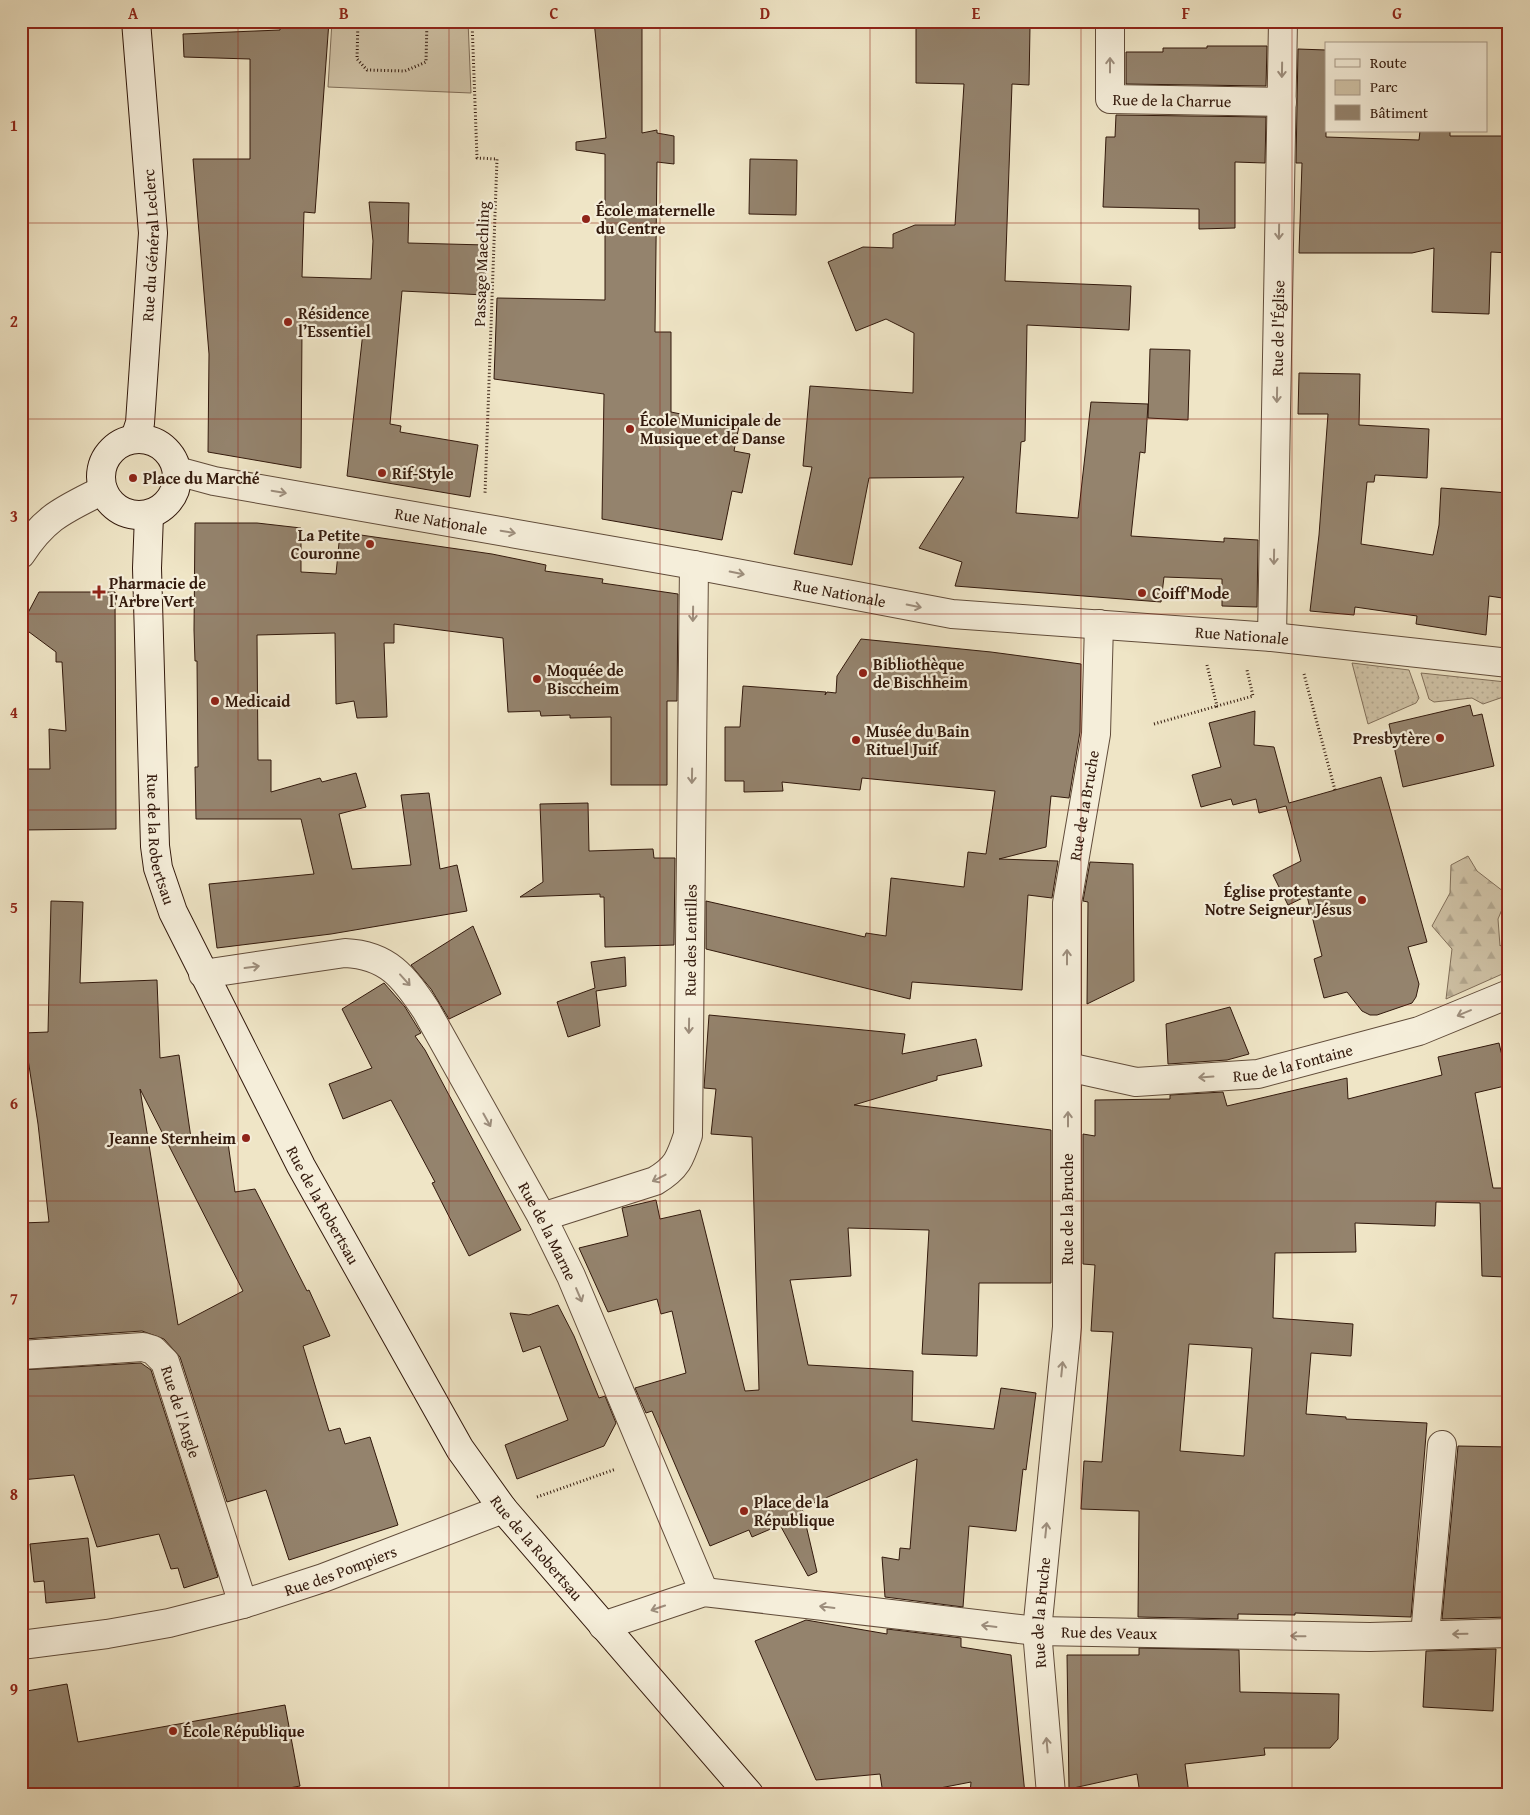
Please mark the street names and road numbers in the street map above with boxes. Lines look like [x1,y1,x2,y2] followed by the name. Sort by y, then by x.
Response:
[1112,87,1232,113] street label: Rue de la Charrue
[135,168,165,322] street label: Rue du Général Leclerc
[467,201,495,327] street label: Passage Maechling
[1265,280,1290,376] street label: Rue de l'Église
[393,501,490,541] street label: Rue Nationale
[791,572,888,613] street label: Rue Nationale
[1194,620,1290,651] street label: Rue Nationale
[1062,748,1105,863] street label: Rue de la Bruche
[141,773,182,908] street label: Rue de la Robertsau
[677,884,703,996] street label: Rue des Lentilles
[1232,1037,1355,1088] street label: Rue de la Fontaine
[281,1142,366,1269] street label: Rue de la Robertsau
[1055,1153,1079,1265] street label: Rue de la Bruche
[513,1177,583,1284] street label: Rue de la Marne
[155,1363,207,1461] street label: Rue de l'Angle
[485,1490,589,1606] street label: Rue de la Robertsau
[281,1539,400,1602] street label: Rue des Pompiers
[1025,1556,1056,1669] street label: Rue de la Bruche
[1061,1619,1158,1645] street label: Rue des Veaux

